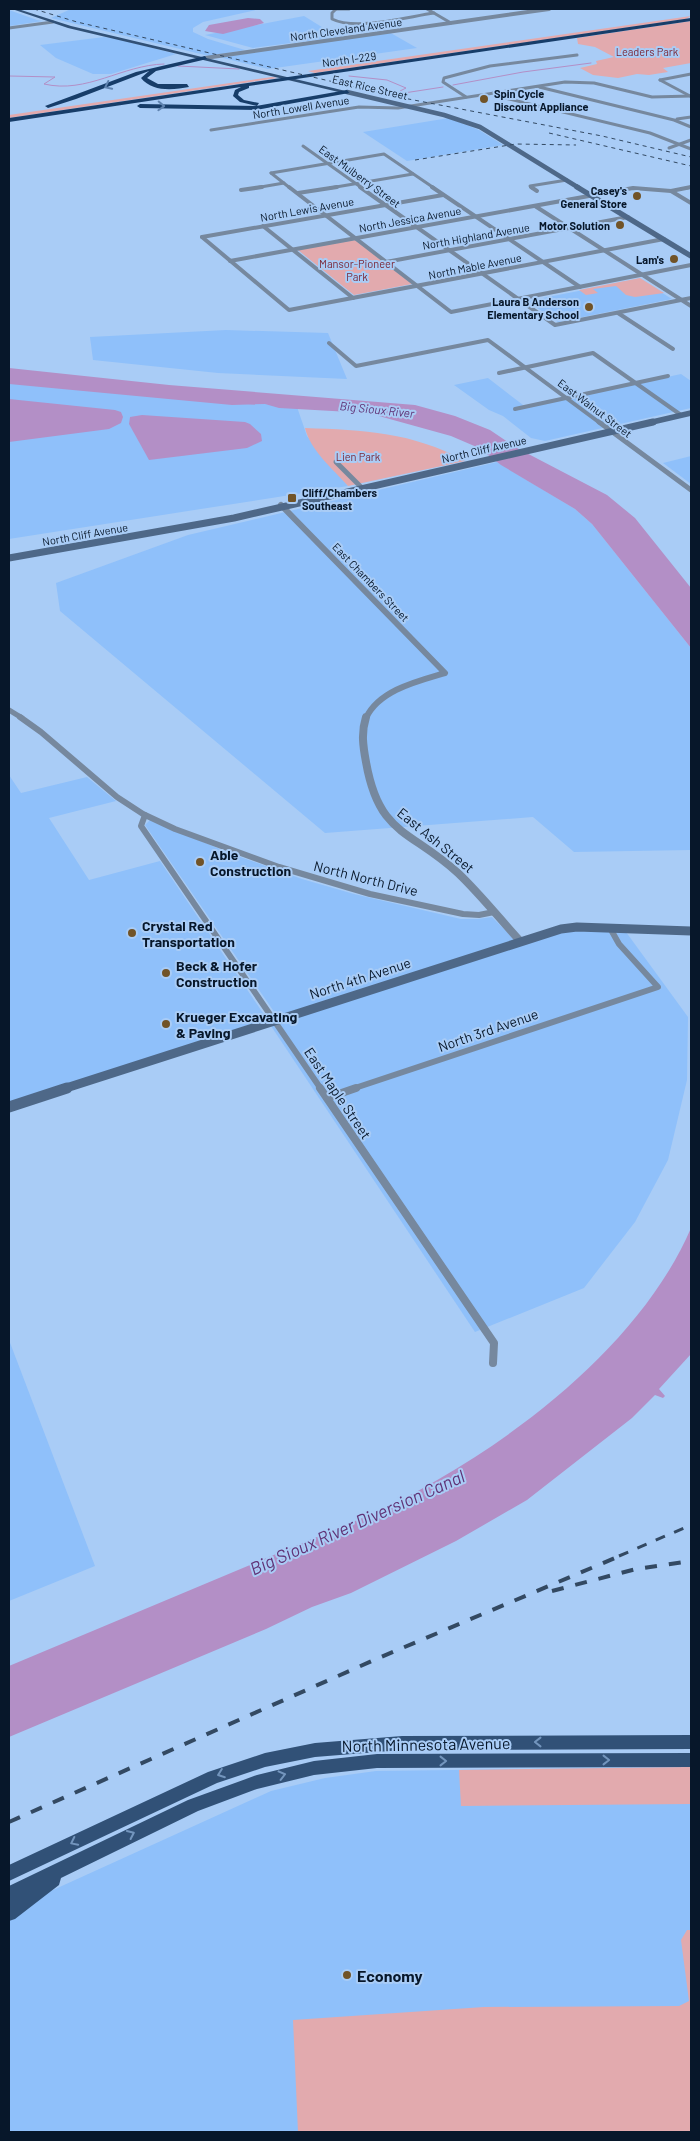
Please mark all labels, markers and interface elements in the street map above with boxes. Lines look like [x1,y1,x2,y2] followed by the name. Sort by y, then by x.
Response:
[289,15,403,43] street label: North Cleveland Avenue
[616,45,679,58] park label: Leaders Park
[321,49,377,69] street label: North I-229
[331,72,409,102] street label: East Rice Street
[104,79,113,90] one-way arrow
[494,87,589,113] place label: Spin Cycle Discount Appliance
[252,93,350,121] street label: North Lowell Avenue
[478,93,490,105] marker: Spin Cycle Discount Appliance
[157,101,165,112] one-way arrow
[317,142,403,210] street label: East Mulberry Street
[561,184,627,210] place label: Casey's General Store
[631,190,643,202] marker: Casey's General Store
[259,194,355,224] street label: North Lewis Avenue
[358,204,462,234] street label: North Jessica Avenue
[539,219,610,232] place label: Motor Solution
[614,219,626,231] marker: Motor Solution
[421,220,531,252] street label: North Highland Avenue
[427,251,523,281] street label: North Mable Avenue
[636,253,664,266] place label: Lam's
[668,253,680,265] marker: Lam's
[319,257,395,283] park label: Mansor-Pioneer Park
[487,295,579,321] place label: Laura B Anderson Elementary School
[583,301,595,313] marker: Laura B Anderson Elementary School
[556,376,634,440] street label: East Walnut Street
[339,398,416,420] water label: Big Sioux River
[440,433,528,465] street label: North Cliff Avenue
[336,450,381,463] park label: Lien Park
[302,486,378,512] place label: Cliff/Chambers Southeast
[286,492,298,504] marker: Cliff/Chambers Southeast
[41,520,129,548] street label: North Cliff Avenue
[330,540,412,624] street label: East Chambers Street
[394,804,478,876] street label: East Ash Street
[210,846,291,879] place label: Able Construction
[194,856,206,868] marker: Able Construction
[312,857,420,899] street label: North North Drive
[142,917,235,950] place label: Crystal Red Transportation
[126,927,138,939] marker: Crystal Red Transportation
[307,954,413,1002] street label: North 4th Avenue
[176,957,258,990] place label: Beck & Hofer Construction
[160,967,172,979] marker: Beck & Hofer Construction
[436,1005,540,1055] street label: North 3rd Avenue
[176,1008,298,1041] place label: Krueger Excavating & Paving
[160,1018,172,1030] marker: Krueger Excavating & Paving
[301,1044,375,1142] street label: East Maple Street
[246,1465,468,1579] water label: Big Sioux River Diversion Canal
[342,1733,510,1755] street label: North Minnesota Avenue
[533,1737,541,1747] one-way arrow
[602,1755,610,1765] one-way arrow
[440,1756,448,1766] one-way arrow
[217,1768,226,1778] one-way arrow
[278,1770,287,1781] one-way arrow
[126,1830,135,1840] one-way arrow
[70,1836,79,1846] one-way arrow
[357,1966,422,1985] place label: Economy
[341,1969,353,1981] marker: Economy

